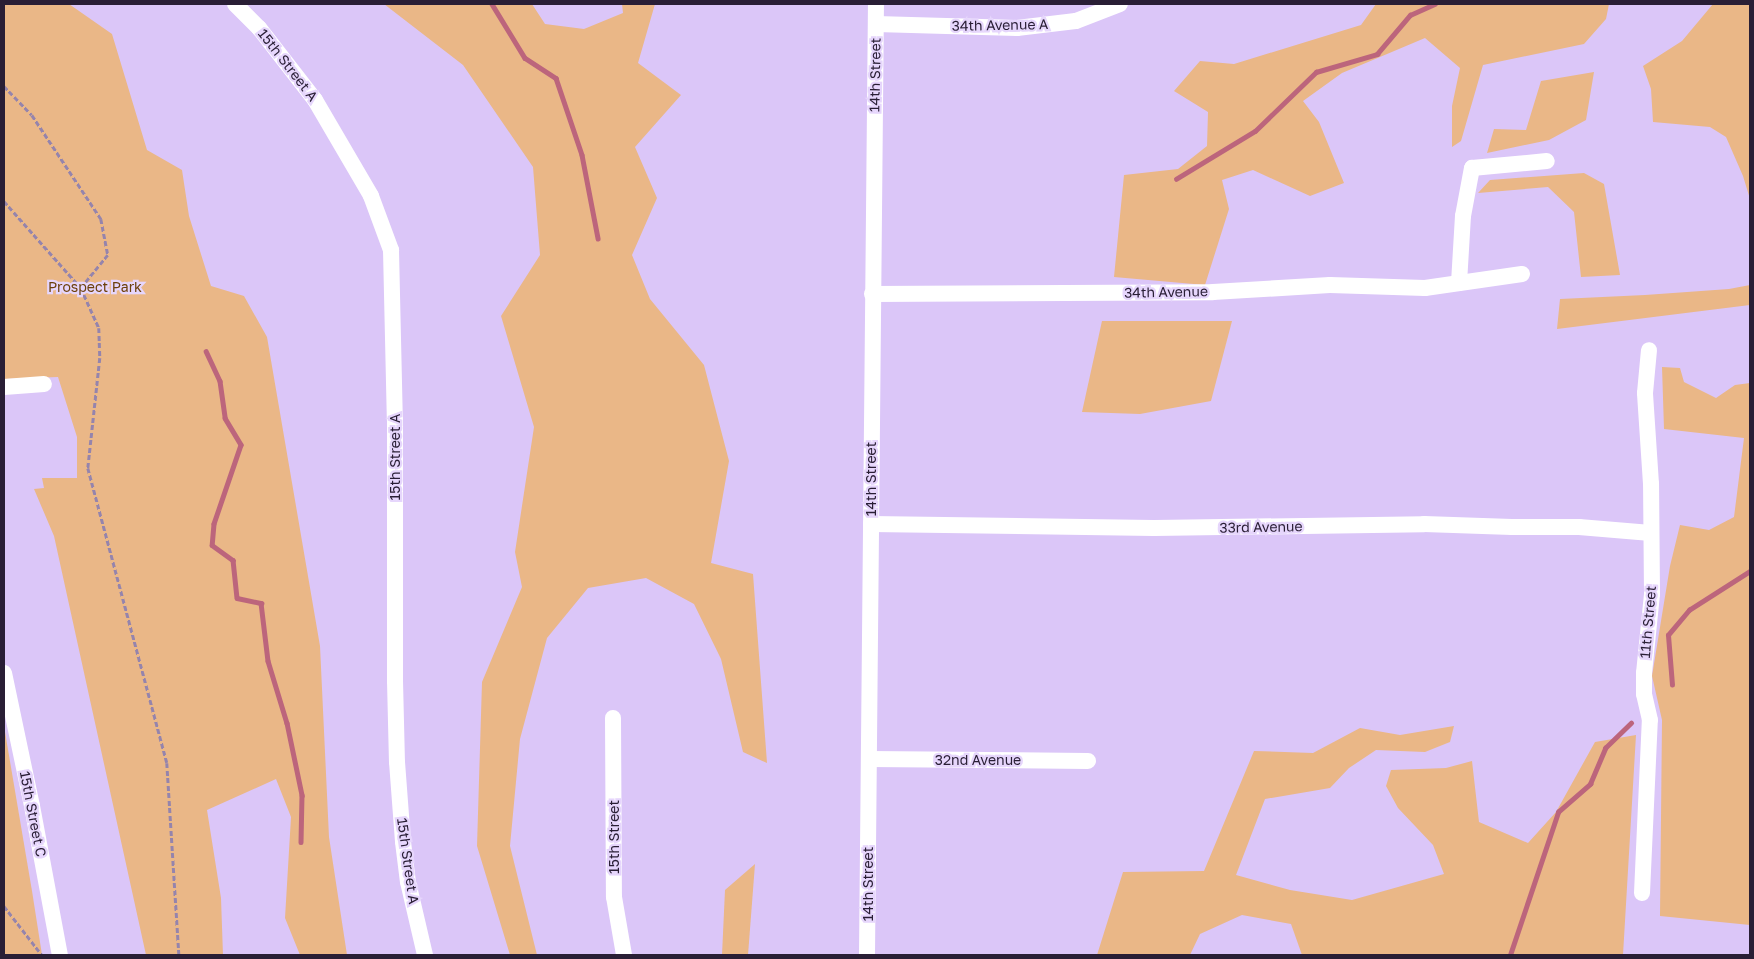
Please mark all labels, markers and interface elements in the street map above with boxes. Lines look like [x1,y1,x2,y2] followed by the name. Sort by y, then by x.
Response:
[951,16,1049,34] street label: 34th Avenue A
[255,26,321,104] street label: 15th Street A
[866,38,884,112] street label: 14th Street
[48,279,142,295] park label: Prospect Park
[1124,283,1208,301] street label: 34th Avenue
[387,414,403,500] street label: 15th Street A
[863,442,879,516] street label: 14th Street
[1219,518,1303,536] street label: 33rd Avenue
[1636,585,1660,659] street label: 11th Street
[935,752,1021,768] street label: 32nd Avenue
[16,770,50,858] street label: 15th Street C
[606,800,622,874] street label: 15th Street
[394,817,422,905] street label: 15th Street A
[860,847,876,921] street label: 14th Street

